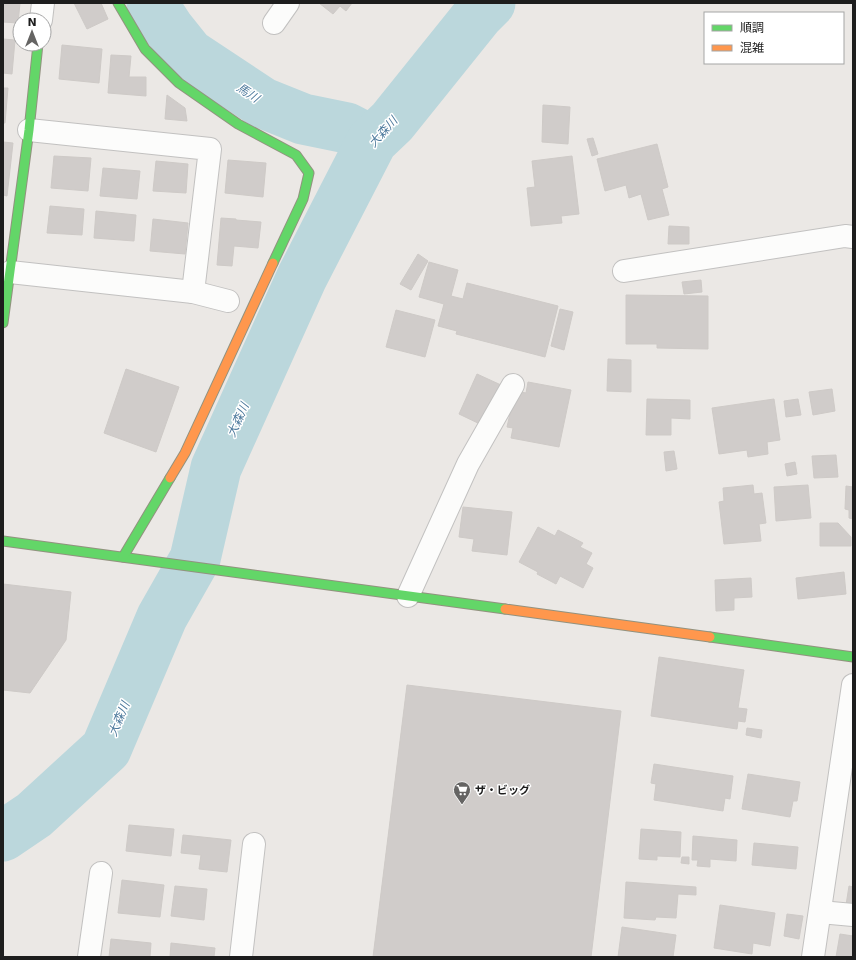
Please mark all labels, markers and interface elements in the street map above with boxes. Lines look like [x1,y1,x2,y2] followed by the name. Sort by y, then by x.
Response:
[12,12,52,52] north arrow
[704,12,844,64] legend
[27,16,37,29] text: N
[740,21,764,35] text: 順調
[740,41,764,55] text: 混雑
[234,81,264,106] water label: 馬川
[366,112,402,150] water label: 大森川
[224,399,253,439] water label: 大森川
[106,698,133,738] water label: 大森川
[452,780,472,805] supermarket icon: ザ・ビッグ
[475,784,530,797] place label: ザ・ビッグ

